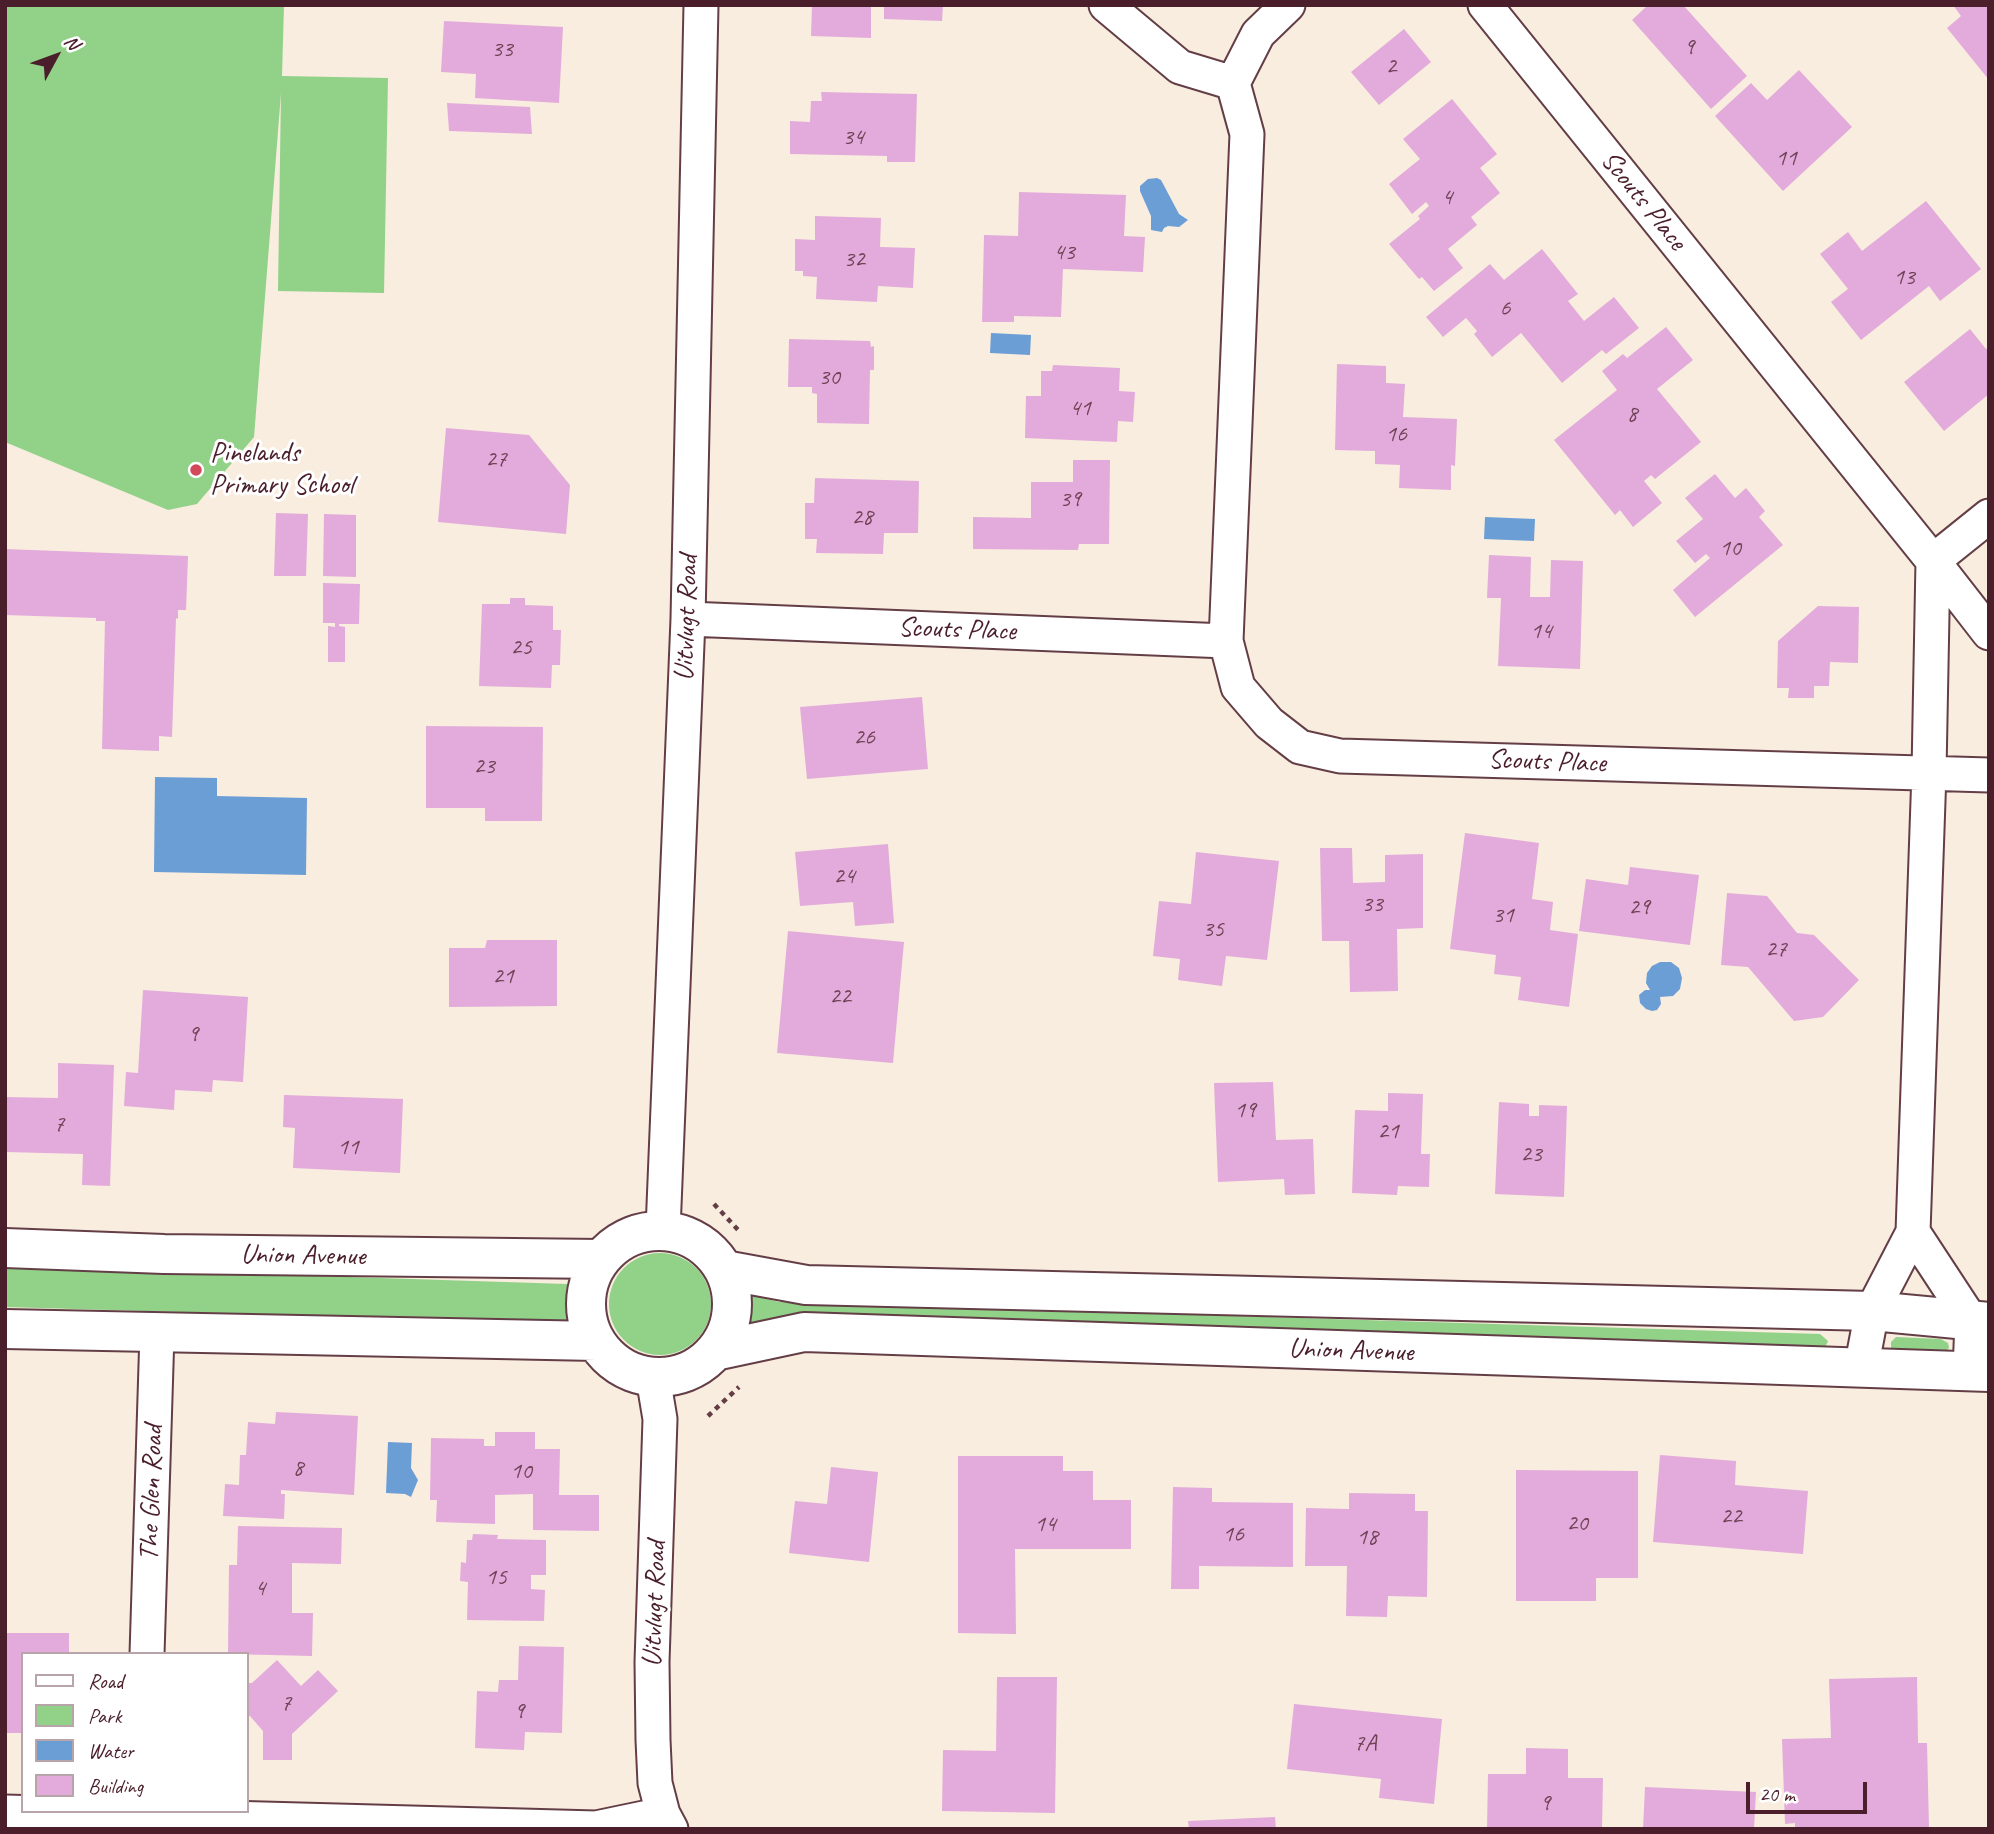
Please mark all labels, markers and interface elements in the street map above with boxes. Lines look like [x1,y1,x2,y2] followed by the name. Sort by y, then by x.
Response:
[21,21,91,91] north arrow
[59,30,85,55] text: N
[1684,34,1694,62] house number: 9
[491,36,513,64] house number: 33
[1386,53,1396,81] house number: 2
[842,124,864,152] house number: 34
[1593,145,1693,257] street label: Scouts Place
[1775,145,1797,173] house number: 11
[1442,184,1452,212] house number: 4
[1053,239,1075,267] house number: 43
[843,246,865,274] house number: 32
[1893,264,1915,292] house number: 13
[1500,295,1510,323] house number: 6
[818,364,840,392] house number: 30
[1069,395,1091,423] house number: 41
[1627,401,1637,429] house number: 8
[1385,421,1407,449] house number: 16
[210,437,353,503] place label: Pinelands Primary School
[485,446,507,474] house number: 27
[188,462,204,478] marker: Pinelands Primary School
[1059,486,1081,514] house number: 39
[851,504,873,532] house number: 28
[1719,535,1741,563] house number: 10
[668,554,706,682] street label: Uitvlugt Road
[897,611,1017,649] street label: Scouts Place
[1530,618,1552,646] house number: 14
[510,634,532,662] house number: 25
[853,724,875,752] house number: 26
[1487,743,1607,781] street label: Scouts Place
[473,753,495,781] house number: 23
[833,863,855,891] house number: 24
[1361,891,1383,919] house number: 33
[1628,894,1650,922] house number: 29
[1492,902,1514,930] house number: 31
[1202,916,1224,944] house number: 35
[1765,936,1787,964] house number: 27
[492,963,514,991] house number: 21
[829,983,851,1011] house number: 22
[188,1021,198,1049] house number: 9
[1234,1097,1256,1125] house number: 19
[54,1111,64,1139] house number: 7
[1377,1118,1399,1146] house number: 21
[337,1134,359,1162] house number: 11
[1520,1141,1542,1169] house number: 23
[240,1238,366,1274] street label: Union Avenue
[1288,1332,1414,1370] street label: Union Avenue
[133,1424,171,1562] street label: The Glen Road
[293,1455,303,1483] house number: 8
[510,1458,532,1486] house number: 10
[1720,1503,1742,1531] house number: 22
[1566,1510,1588,1538] house number: 20
[1034,1511,1056,1539] house number: 14
[1222,1521,1244,1549] house number: 16
[1356,1524,1378,1552] house number: 18
[636,1540,674,1668] street label: Uitvlugt Road
[485,1564,507,1592] house number: 15
[255,1575,265,1603] house number: 4
[21,1652,248,1813] legend
[88,1668,123,1694] text: Road
[281,1690,291,1718] house number: 7
[514,1698,524,1726] house number: 9
[88,1703,121,1729] text: Park
[1354,1730,1376,1758] house number: 7A
[88,1738,134,1764] text: Water
[1749,1768,1870,1812] scale bar
[88,1773,143,1799] text: Building
[1759,1781,1795,1807] text: 20 m
[1540,1790,1550,1818] house number: 9

